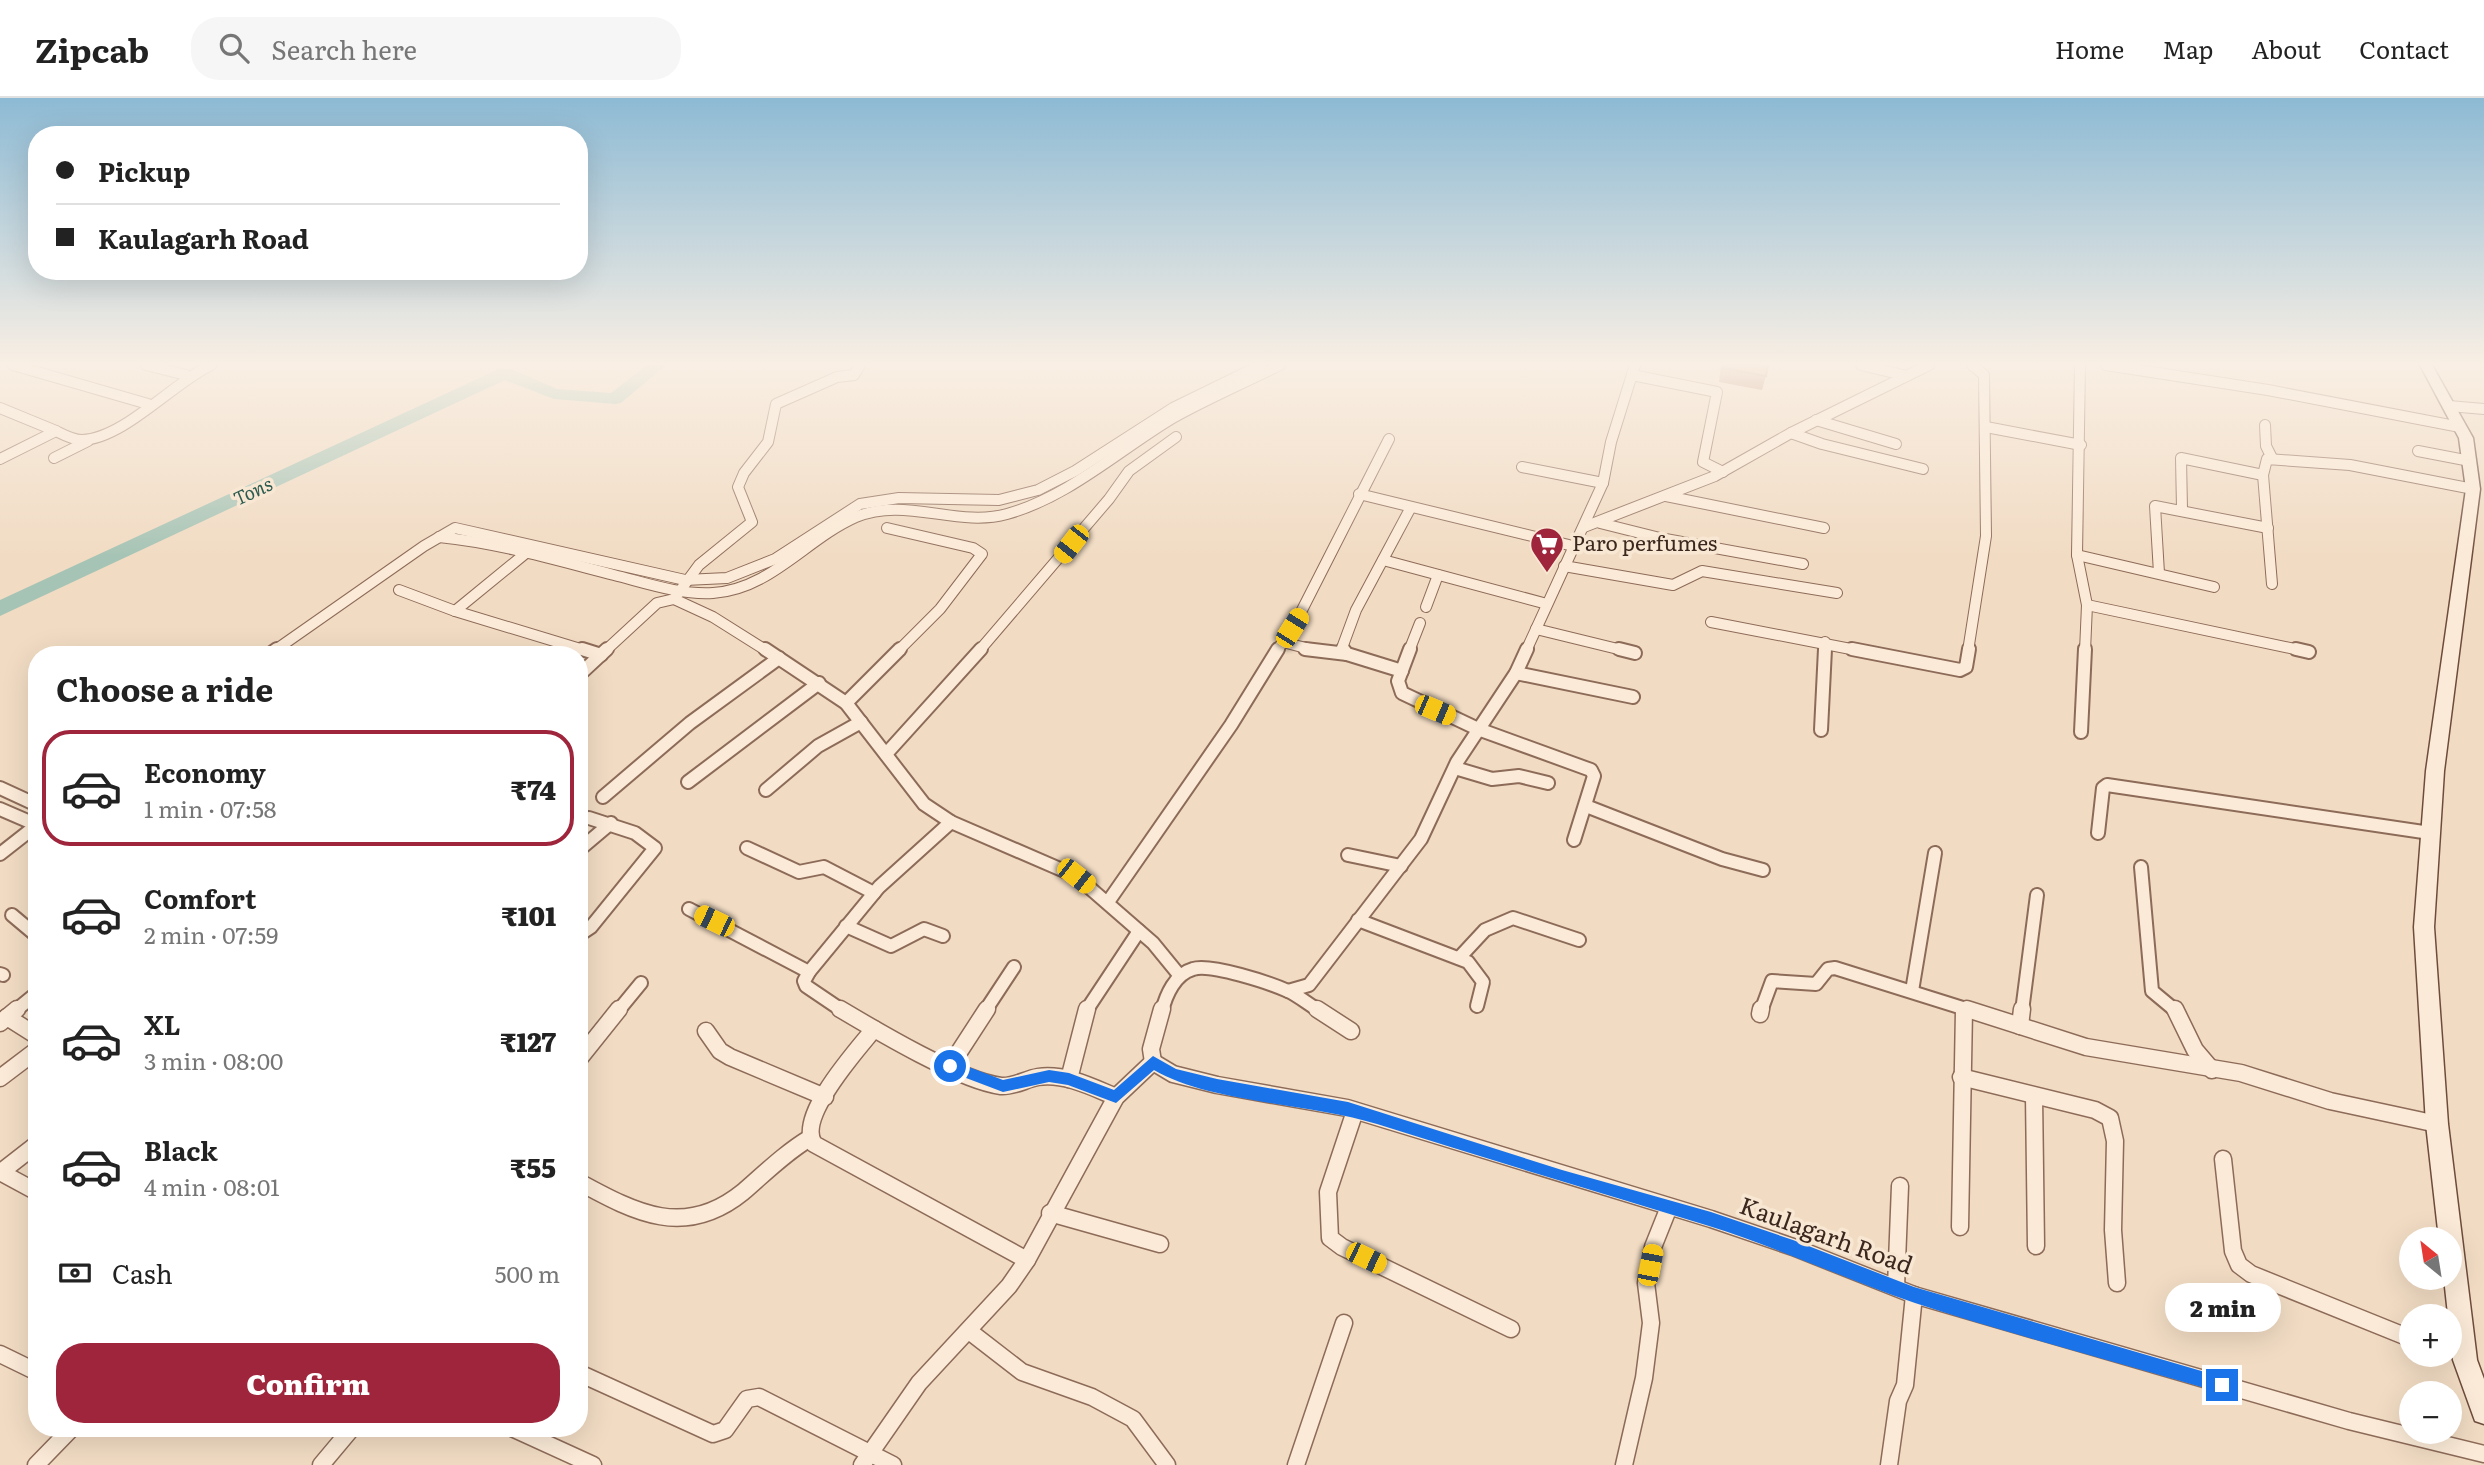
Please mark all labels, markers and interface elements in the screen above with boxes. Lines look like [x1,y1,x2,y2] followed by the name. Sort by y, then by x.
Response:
[191,17,681,80] search box
[35,24,149,73] text: Zipcab
[215,29,253,67] icon: search
[271,29,417,68] text: Search here
[2055,31,2124,66] text: Home
[2162,31,2213,66] text: Map
[2251,31,2321,66] text: About
[2359,31,2449,66] text: Contact
[98,151,190,190] text: Pickup
[98,218,309,257] text: Kaulagarh Road
[228,469,277,511] water label: Tons
[1050,521,1093,567] car
[1528,525,1566,574] supermarket icon: Paro perfumes
[1572,526,1717,557] place label: Paro perfumes
[1272,605,1313,651] car
[56,664,273,712] text: Choose a ride
[1412,692,1459,728] car
[144,752,266,791] text: Economy
[60,757,123,820] icon: car
[511,769,556,808] text: ₹74
[144,791,277,825] text: 1 min · 07:58
[1053,855,1100,897] car
[144,878,256,917] text: Comfort
[60,883,123,946] icon: car
[501,895,556,934] text: ₹101
[691,902,738,940] car
[144,917,278,951] text: 2 min · 07:59
[144,1004,181,1043] text: XL
[60,1009,123,1072] icon: car
[500,1021,556,1060] text: ₹127
[144,1043,283,1077] text: 3 min · 08:00
[934,1050,966,1082] route start
[144,1130,218,1169] text: Black
[60,1135,123,1198] icon: car
[510,1147,556,1186] text: ₹55
[144,1169,280,1203] text: 4 min · 08:01
[1735,1186,1919,1281] street label: Kaulagarh Road
[2399,1227,2462,1290] north arrow
[2399,1227,2462,1444] map controls
[1343,1239,1390,1277] car
[1636,1242,1665,1288] car
[112,1253,173,1292] text: Cash
[56,1254,94,1292] icon: cash
[495,1256,560,1290] text: 500 m
[2164,1284,2280,1332] callout: 2 min
[2190,1290,2256,1324] text: 2 min
[2399,1304,2462,1367] button: +
[56,1343,560,1423] button: Confirm
[2206,1369,2238,1401] route end
[2399,1381,2462,1444] button: −

